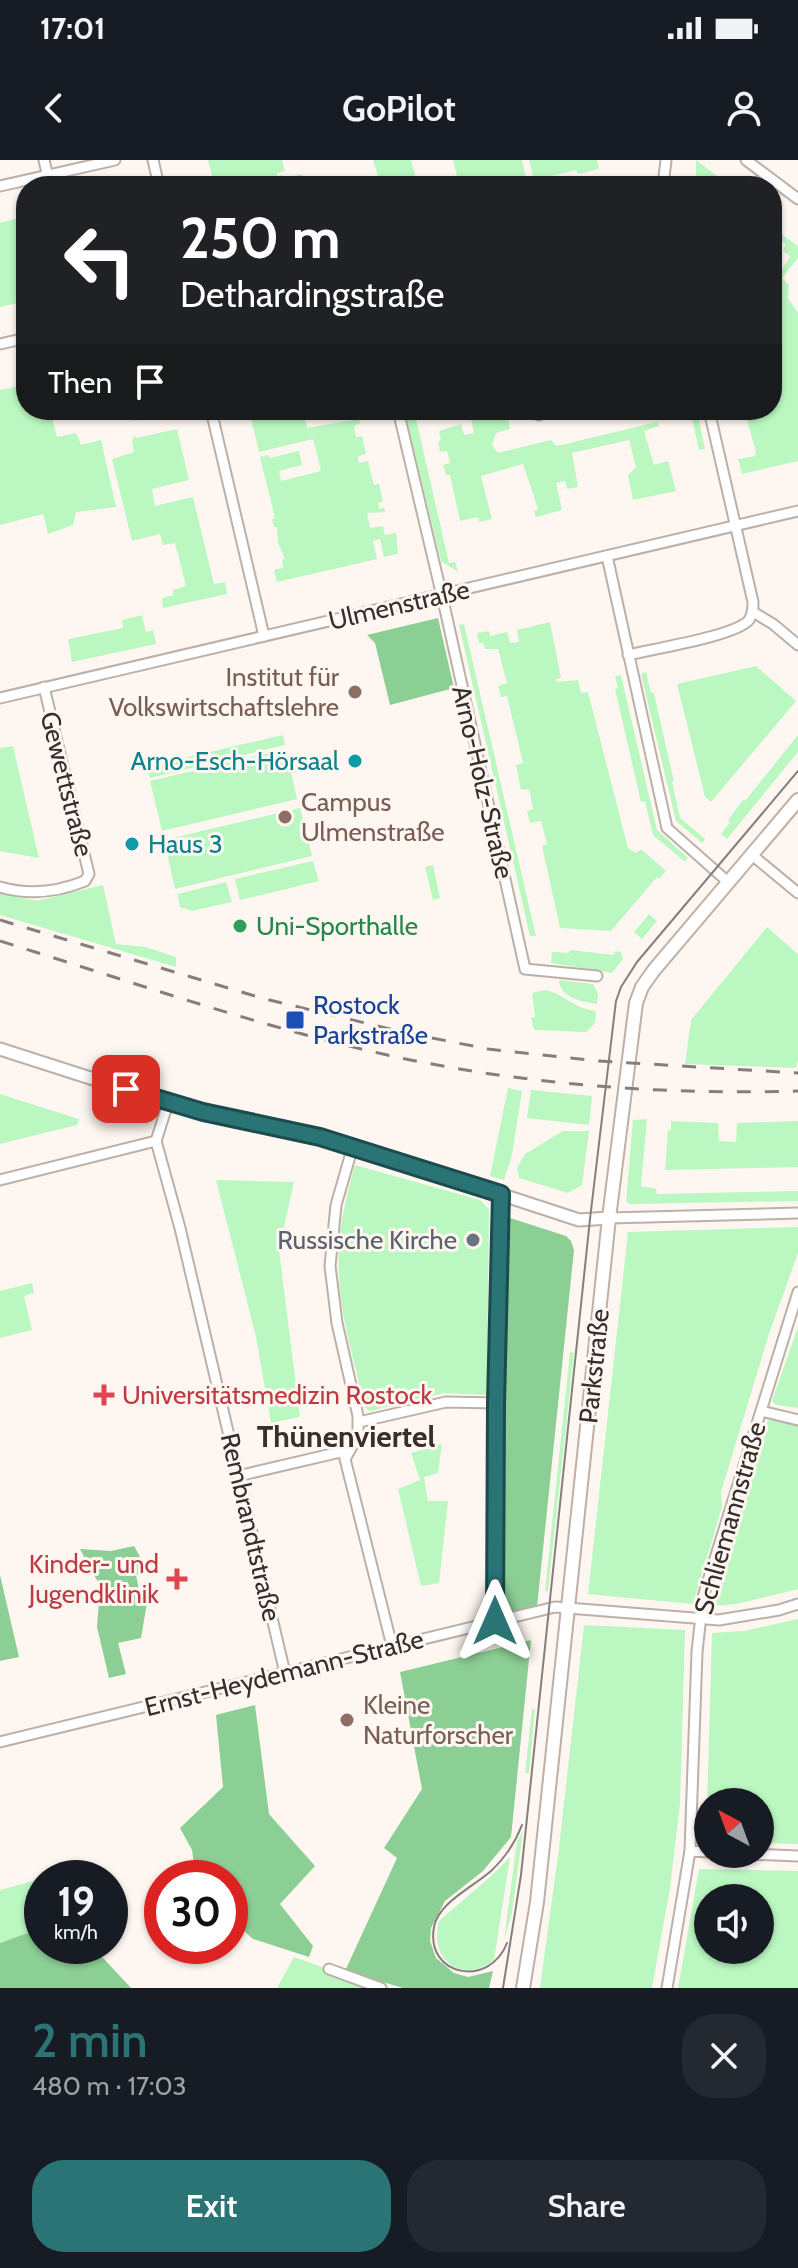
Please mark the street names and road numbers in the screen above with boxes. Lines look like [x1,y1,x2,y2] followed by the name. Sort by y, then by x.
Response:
[325,573,473,637] street label: Ulmenstraße
[445,682,521,882] street label: Arno-Holz-Straße
[34,708,100,860] street label: Gewettstraße
[572,1307,616,1425] street label: Parkstraße
[687,1418,773,1618] street label: Schliemannstraße
[214,1430,288,1624] street label: Rembrandtstraße
[141,1623,427,1723] street label: Ernst-Heydemann-Straße

